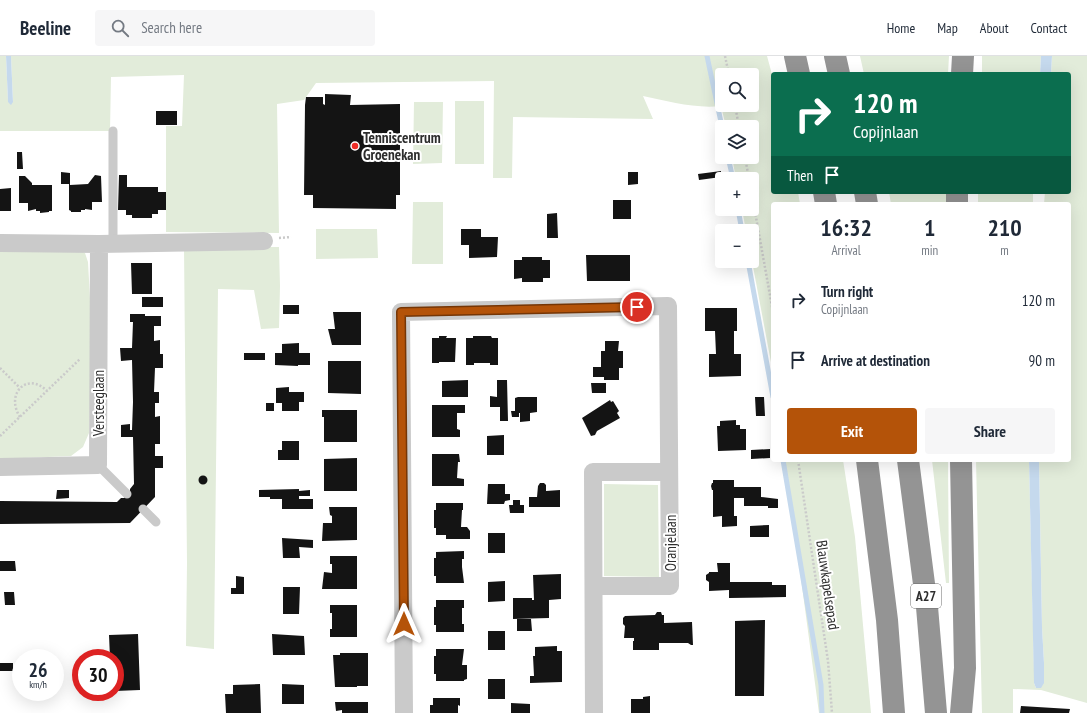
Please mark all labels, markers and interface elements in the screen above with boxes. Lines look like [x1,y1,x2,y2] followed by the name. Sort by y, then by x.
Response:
[95,10,375,46] search box
[20,16,71,40] text: Beeline
[109,17,131,39] icon: search
[141,18,202,37] text: Search here
[887,19,915,37] text: Home
[937,19,958,37] text: Map
[980,19,1009,37] text: About
[1031,19,1067,37] text: Contact
[715,68,759,268] map controls
[715,68,759,112] button: search
[853,84,917,121] text: 120 m
[787,88,839,140] icon: right
[715,120,759,164] button: layers
[853,120,919,143] text: Copijnlaan
[363,128,441,164] place label: Tenniscentrum Groenekan
[350,141,360,151] marker: Tenniscentrum Groenekan
[821,164,843,186] icon: arrive
[787,166,813,185] text: Then
[715,172,759,216] button: +
[820,212,872,243] text: 16:32
[924,212,935,243] text: 1
[987,212,1022,243] text: 210
[715,224,759,268] button: −
[831,242,861,259] text: Arrival
[921,242,938,259] text: min
[1000,242,1009,259] text: m
[821,282,873,301] text: Turn right
[787,289,809,311] icon: right
[620,290,654,324] pin
[1022,291,1055,310] text: 120 m
[626,296,648,318] icon: arrive
[821,301,868,318] text: Copijnlaan
[787,349,809,371] icon: arrive
[821,351,930,370] text: Arrive at destination
[1029,351,1055,370] text: 90 m
[89,370,108,437] street label: Versteeglaan
[787,408,917,454] button: Exit
[925,408,1055,454] button: Share
[661,515,680,571] street label: Oranjelaan
[812,539,844,631] street label: Blauwkapelsepad
[911,584,941,608] road number: A27
[383,603,425,645] position arrow
[72,649,124,701] speed limit sign: 30
[28,657,48,683] text: 26
[29,678,47,691] text: km/h

